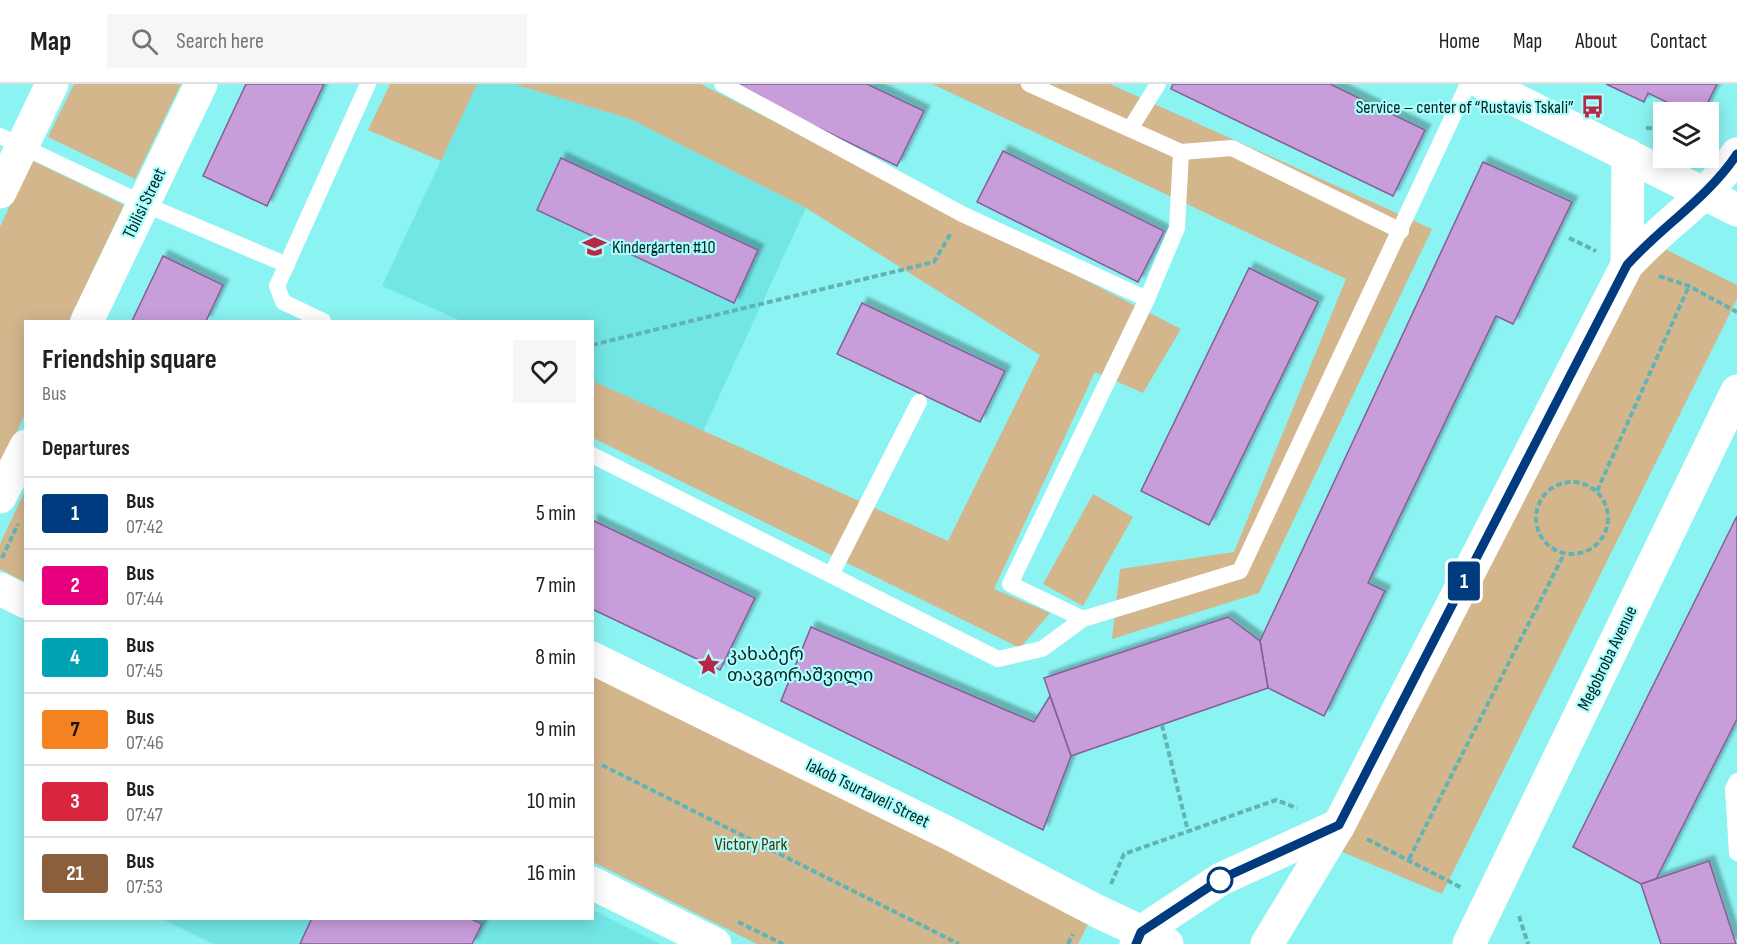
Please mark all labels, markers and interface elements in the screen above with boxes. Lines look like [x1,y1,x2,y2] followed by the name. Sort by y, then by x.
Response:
[107,14,527,68] search box
[30,25,71,58] text: Map
[128,25,161,58] icon: search
[176,28,264,55] text: Search here
[1439,29,1480,54] text: Home
[1513,29,1542,54] text: Map
[1575,29,1617,54] text: About
[1650,29,1707,54] text: Contact
[1579,94,1605,120] bus stop icon: Service – center of “Rustavis Tskali”
[1356,97,1574,118] place label: Service – center of “Rustavis Tskali”
[1653,102,1719,168] map controls
[1653,102,1719,168] button: layers
[118,164,171,242] street label: Tbilisi Street
[581,234,607,260] school or university icon: Kindergarten #10
[612,237,716,258] place label: Kindergarten #10
[513,340,576,403] button: heart
[42,343,217,376] text: Friendship square
[42,382,66,406] text: Bus
[42,435,130,462] text: Departures
[126,488,155,515] text: Bus
[536,500,576,527] text: 5 min
[71,501,79,526] text: 1
[126,515,163,539] text: 07:42
[126,560,155,587] text: Bus
[1444,562,1484,600] line badge: 1
[1460,569,1468,594] text: 1
[536,572,576,599] text: 7 min
[70,573,80,598] text: 2
[126,587,163,611] text: 07:44
[1573,603,1642,714] street label: Megobroba Avenue
[126,632,155,659] text: Bus
[535,644,576,671] text: 8 min
[727,644,873,686] place label: კახაბერ თავგორაშვილი
[70,645,80,670] text: 4
[696,651,722,677] place icon: კახაბერ თავგორაშვილი
[126,659,163,683] text: 07:45
[126,704,155,731] text: Bus
[535,716,576,743] text: 9 min
[70,717,80,742] text: 7
[126,731,164,755] text: 07:46
[803,754,933,833] street label: Iakob Tsurtaveli Street
[126,776,155,803] text: Bus
[527,788,576,815] text: 10 min
[70,789,80,814] text: 3
[126,803,163,827] text: 07:47
[715,834,788,855] park label: Victory Park
[126,848,155,875] text: Bus
[528,860,576,887] text: 16 min
[66,861,84,886] text: 21
[1207,867,1233,893] unlabelled marker
[126,875,163,899] text: 07:53

